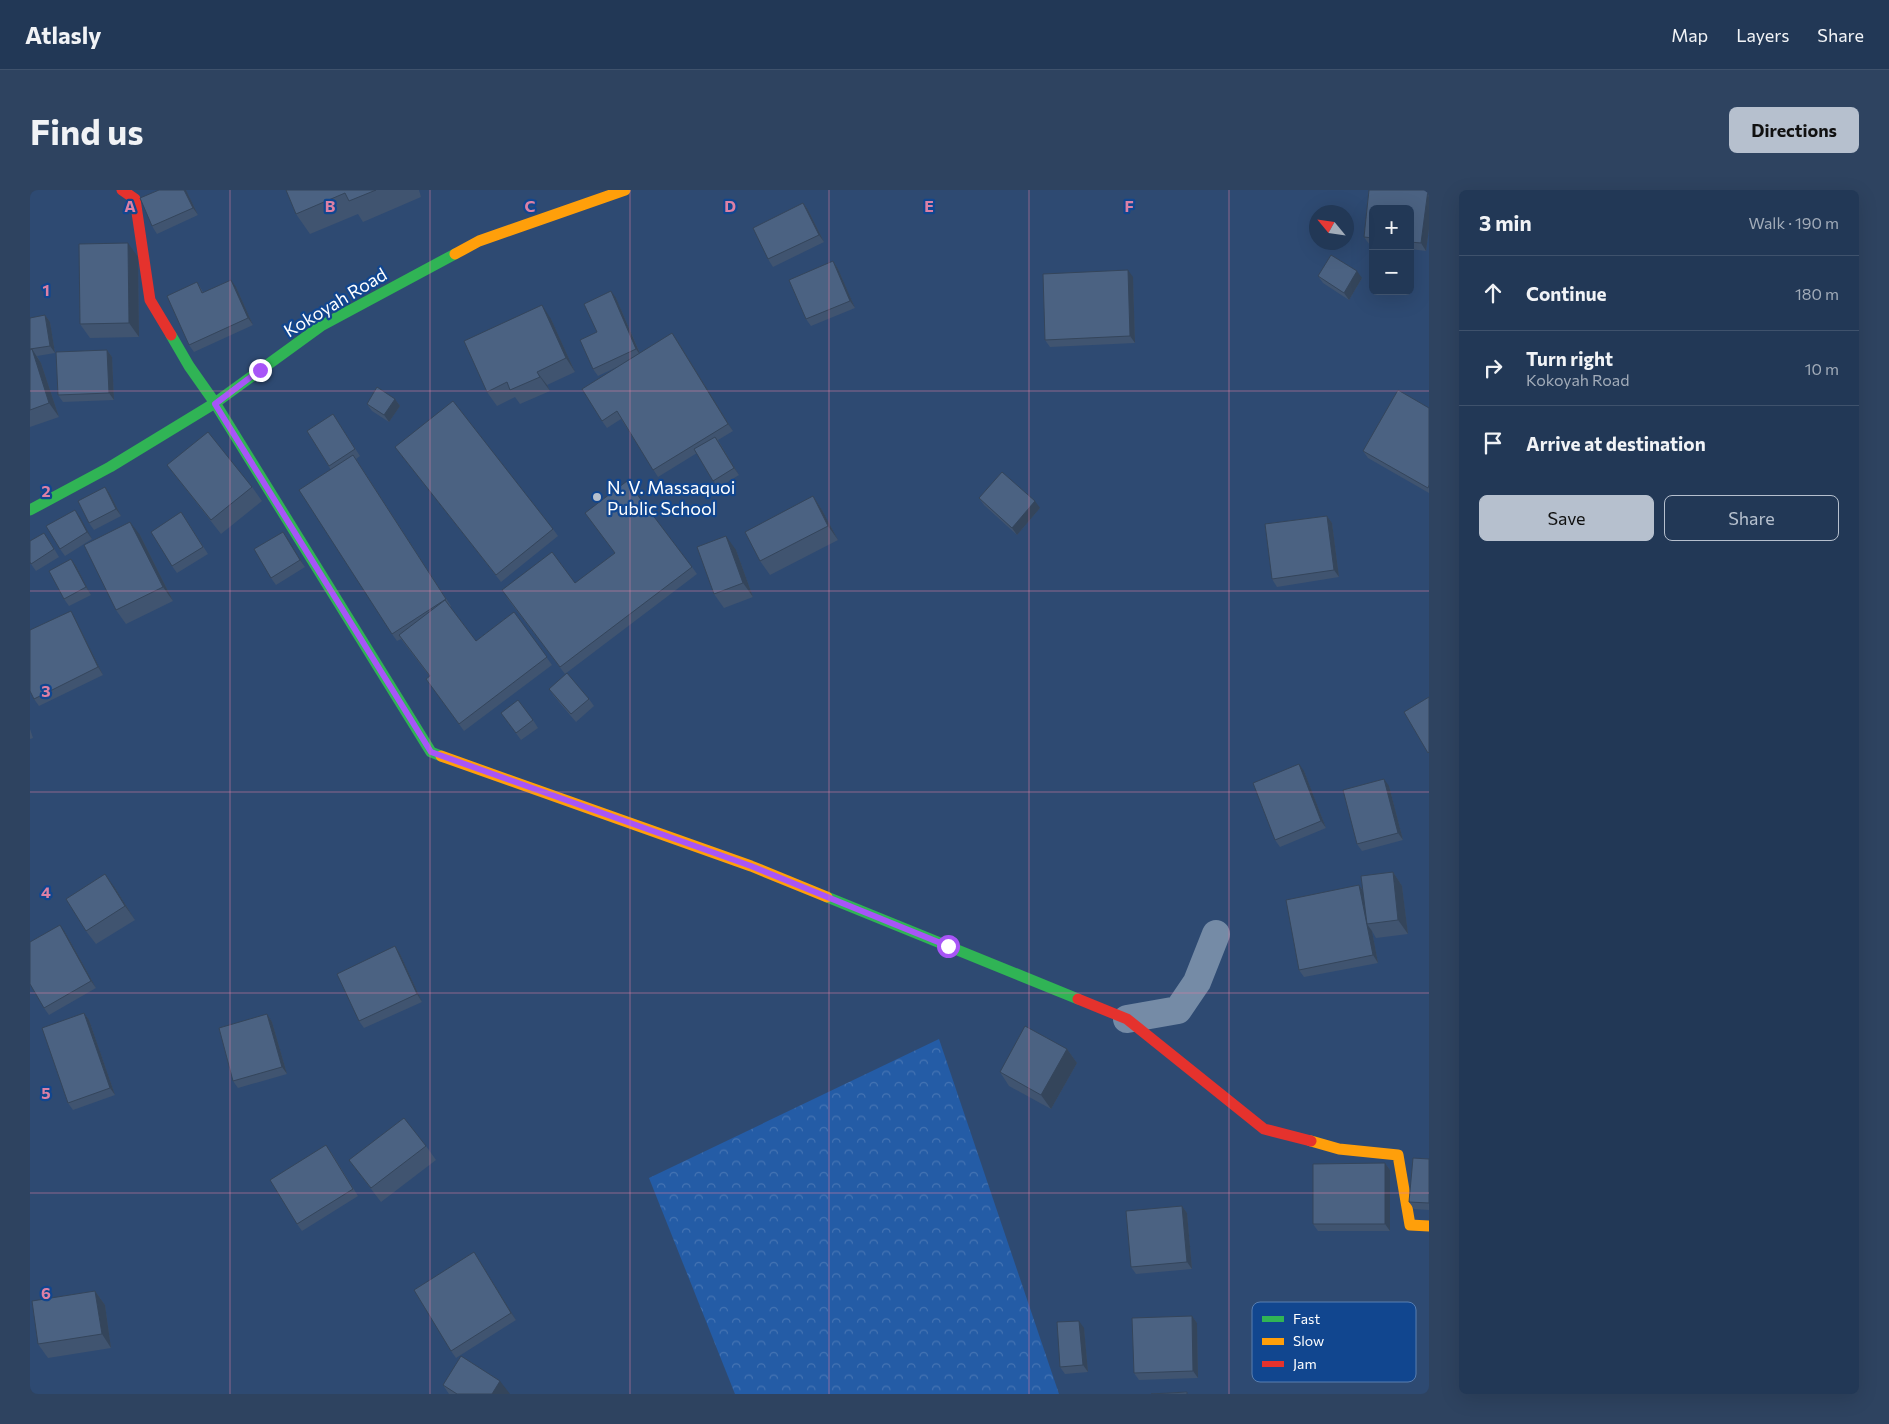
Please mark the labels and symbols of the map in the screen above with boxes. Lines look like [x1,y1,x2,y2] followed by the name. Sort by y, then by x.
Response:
[124,196,136,215] text: A
[325,196,336,215] text: B
[525,196,536,215] text: C
[724,196,736,215] text: D
[924,196,934,215] text: E
[1124,196,1134,215] text: F
[1309,205,1354,250] north arrow
[279,263,391,341] street label: Kokoyah Road
[42,280,50,299] text: 1
[249,359,272,382] route end
[607,476,735,519] place label: N. V. Massaquoi Public School
[41,481,51,500] text: 2
[591,491,603,503] marker: N. V. Massaquoi Public School
[41,681,51,700] text: 3
[41,882,51,901] text: 4
[937,935,960,958] route start
[41,1083,51,1102] text: 5
[41,1283,51,1302] text: 6
[1252,1302,1416,1382] legend
[1293,1310,1320,1327] text: Fast
[1293,1332,1324,1349] text: Slow
[1293,1355,1317,1372] text: Jam

